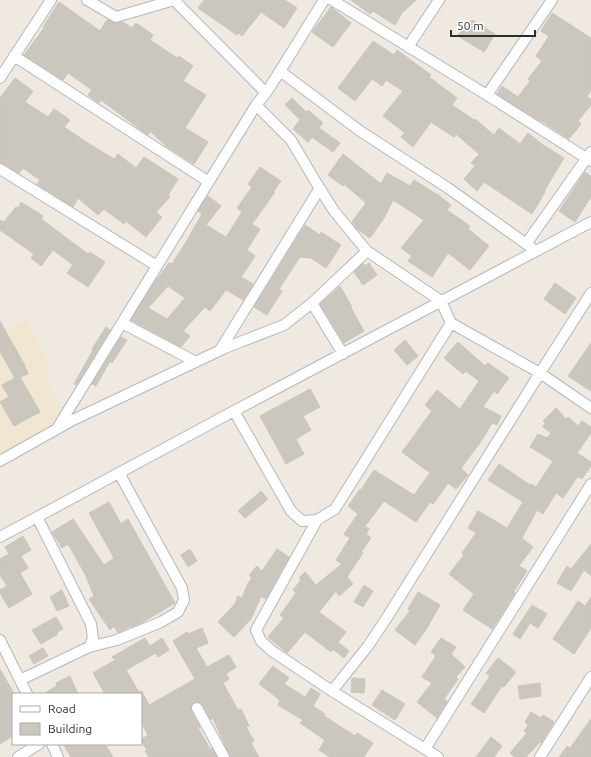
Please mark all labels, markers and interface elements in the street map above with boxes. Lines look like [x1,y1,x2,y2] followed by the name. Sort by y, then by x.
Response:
[451,12,535,38] scale bar
[457,19,484,32] text: 50 m
[12,693,142,745] legend
[48,702,76,715] text: Road
[48,722,92,735] text: Building

